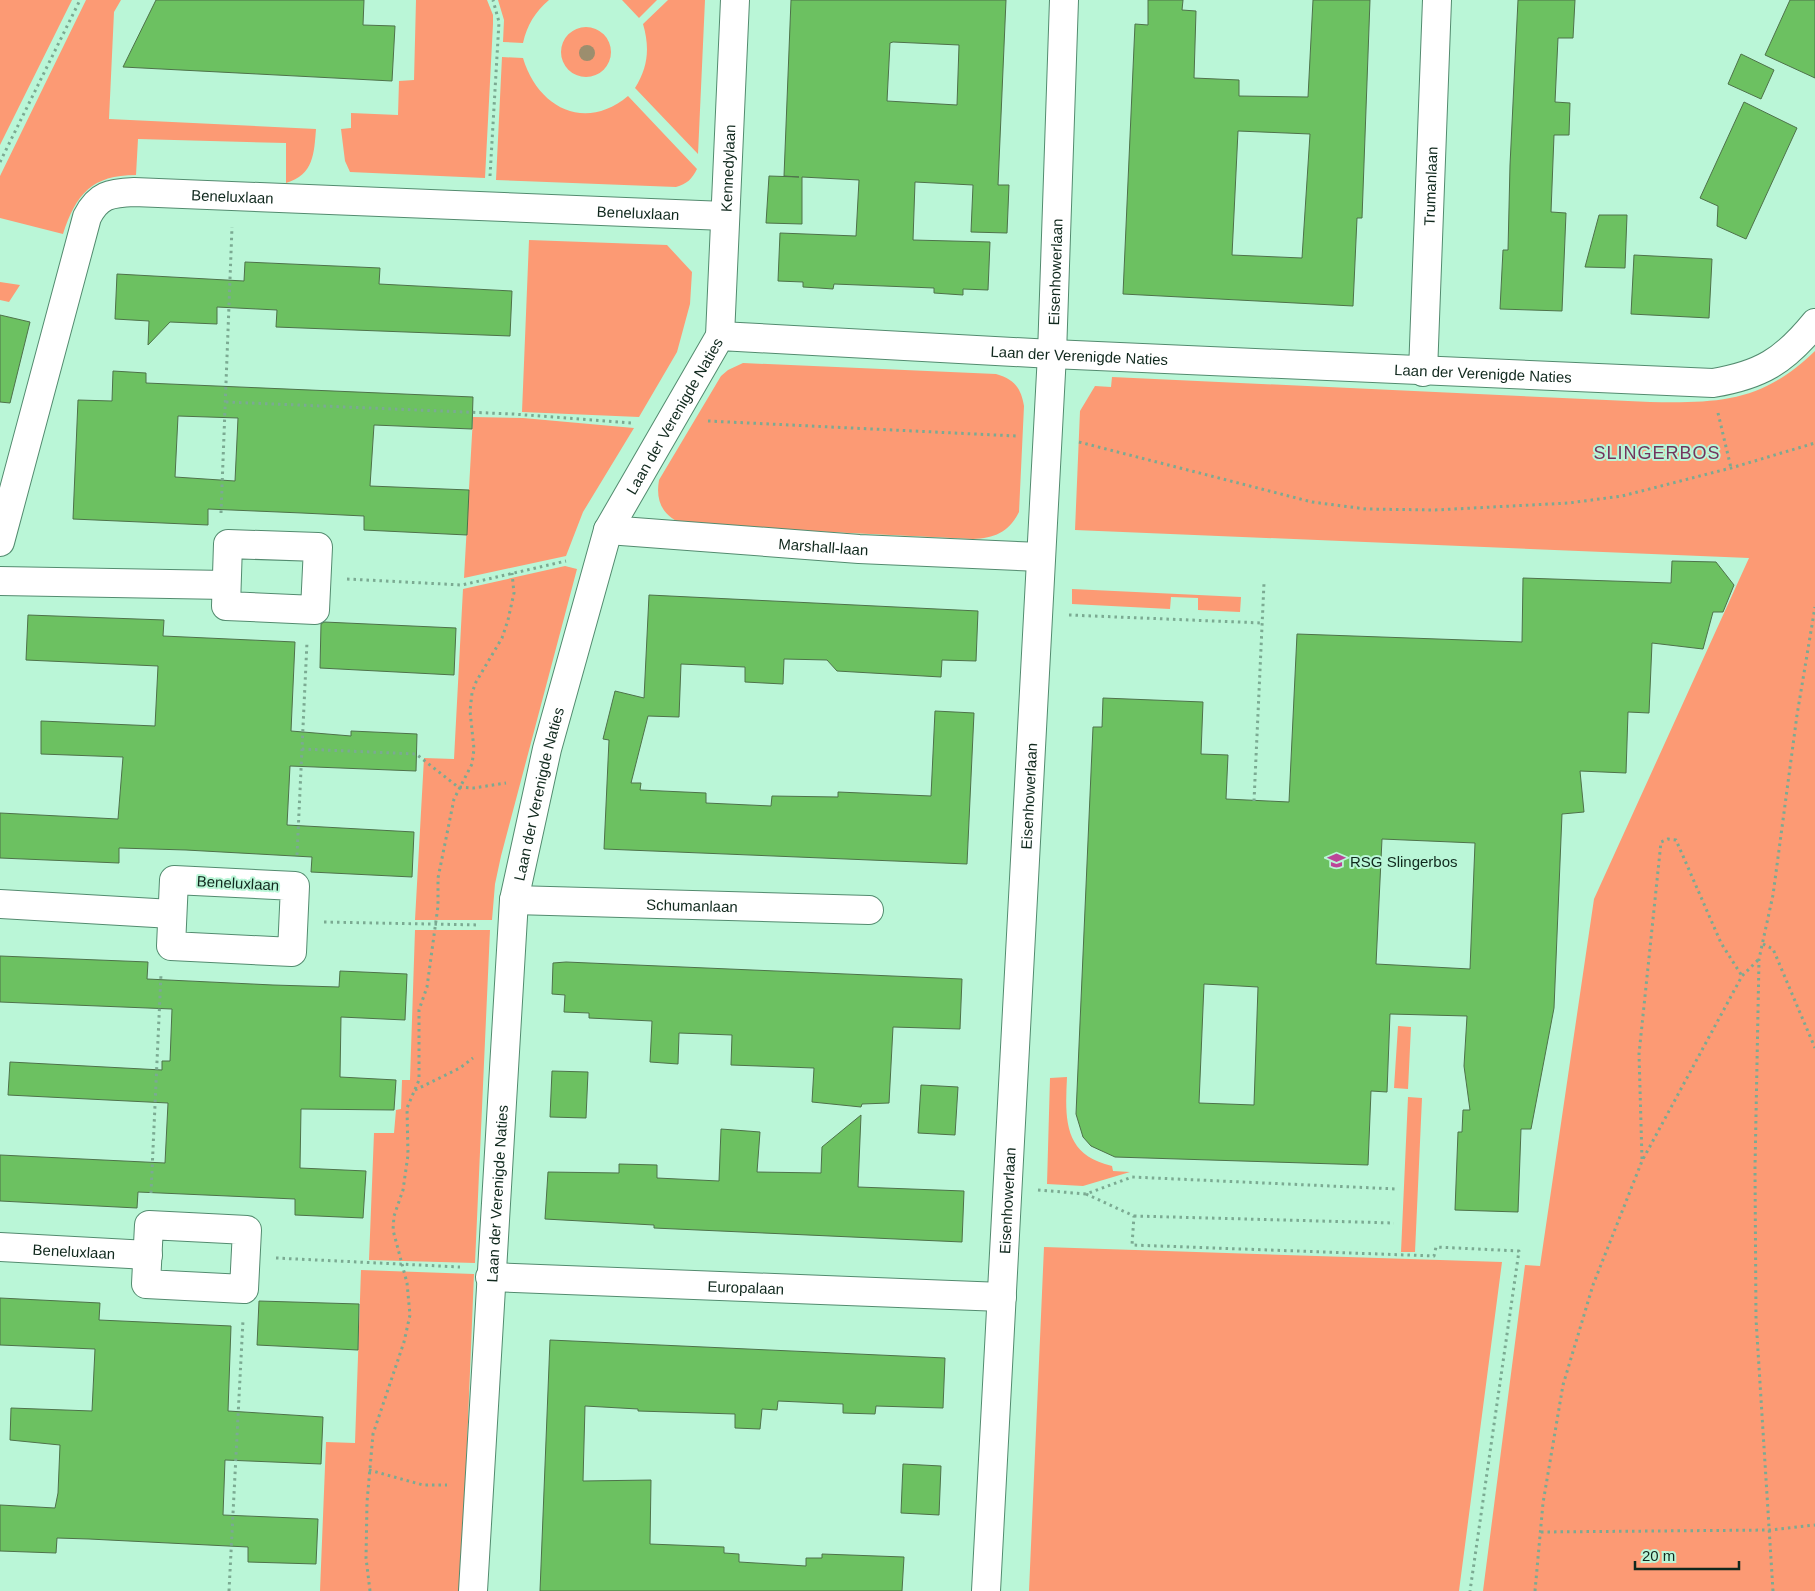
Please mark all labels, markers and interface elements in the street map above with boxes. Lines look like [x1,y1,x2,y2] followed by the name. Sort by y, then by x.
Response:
[717,124,738,212] street label: Kennedylaan
[1420,146,1440,226] street label: Trumanlaan
[191,186,274,206] street label: Beneluxlaan
[596,202,680,223] street label: Beneluxlaan
[1044,218,1065,325] street label: Eisenhowerlaan
[622,335,726,497] street label: Laan der Verenigde Naties
[990,342,1169,368] street label: Laan der Verenigde Naties
[1394,361,1572,385] street label: Laan der Verenigde Naties
[1593,443,1721,463] district label: SLINGERBOS
[778,534,869,558] street label: Marshall-laan
[510,705,567,882] street label: Laan der Verenigde Naties
[1017,742,1040,850] street label: Eisenhowerlaan
[1326,851,1346,871] school or university icon: RSG Slingerbos
[1350,853,1458,870] place label: RSG Slingerbos
[196,872,280,894] street label: Beneluxlaan
[646,895,738,915] street label: Schumanlaan
[483,1104,510,1283] street label: Laan der Verenigde Naties
[995,1147,1018,1254] street label: Eisenhowerlaan
[32,1240,116,1262] street label: Beneluxlaan
[707,1277,784,1297] street label: Europalaan
[1635,1538,1739,1570] scale bar
[1642,1547,1675,1564] text: 20 m

